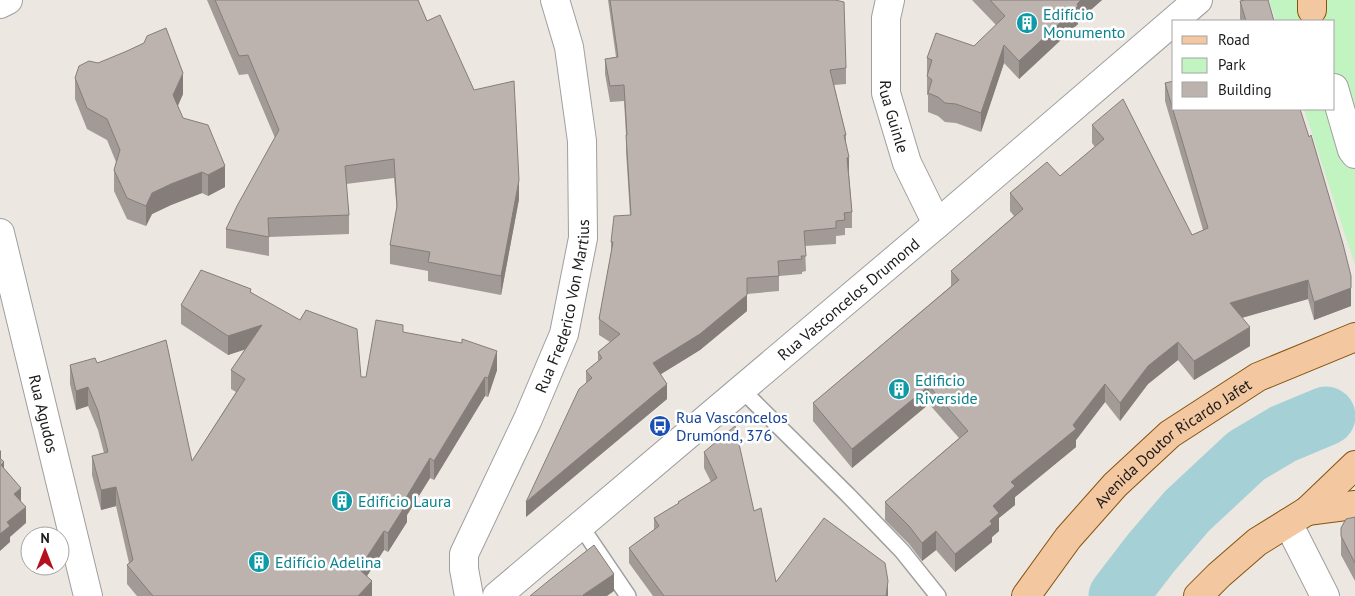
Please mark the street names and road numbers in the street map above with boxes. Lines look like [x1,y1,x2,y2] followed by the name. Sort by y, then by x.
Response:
[875,80,913,155] street label: Rua Guinle
[530,219,593,396] street label: Rua Frederico Von Martius
[773,233,923,365] street label: Rua Vasconcelos Drumond
[25,373,63,455] street label: Rua Agudos
[1090,374,1256,512] street label: Avenida Doutor Ricardo Jafet

